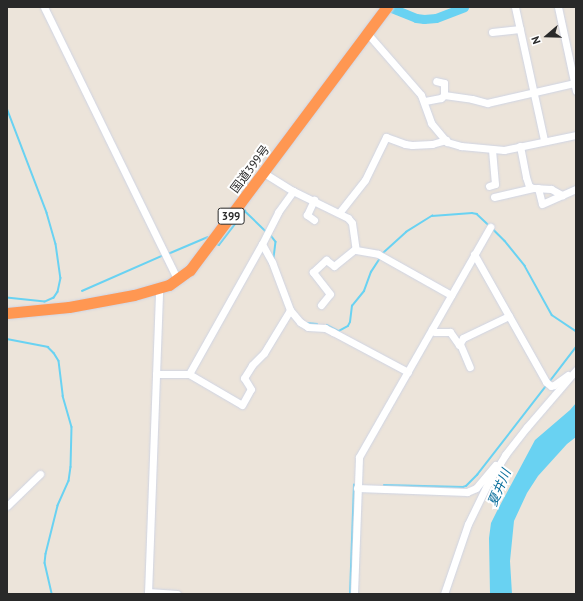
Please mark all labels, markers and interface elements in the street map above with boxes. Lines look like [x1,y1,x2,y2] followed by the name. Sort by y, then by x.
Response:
[527,16,567,56] north arrow
[528,34,544,46] text: N
[228,142,272,196] street label: 国道399号
[217,207,245,225] road number: 399
[485,467,515,509] water label: 夏井川

